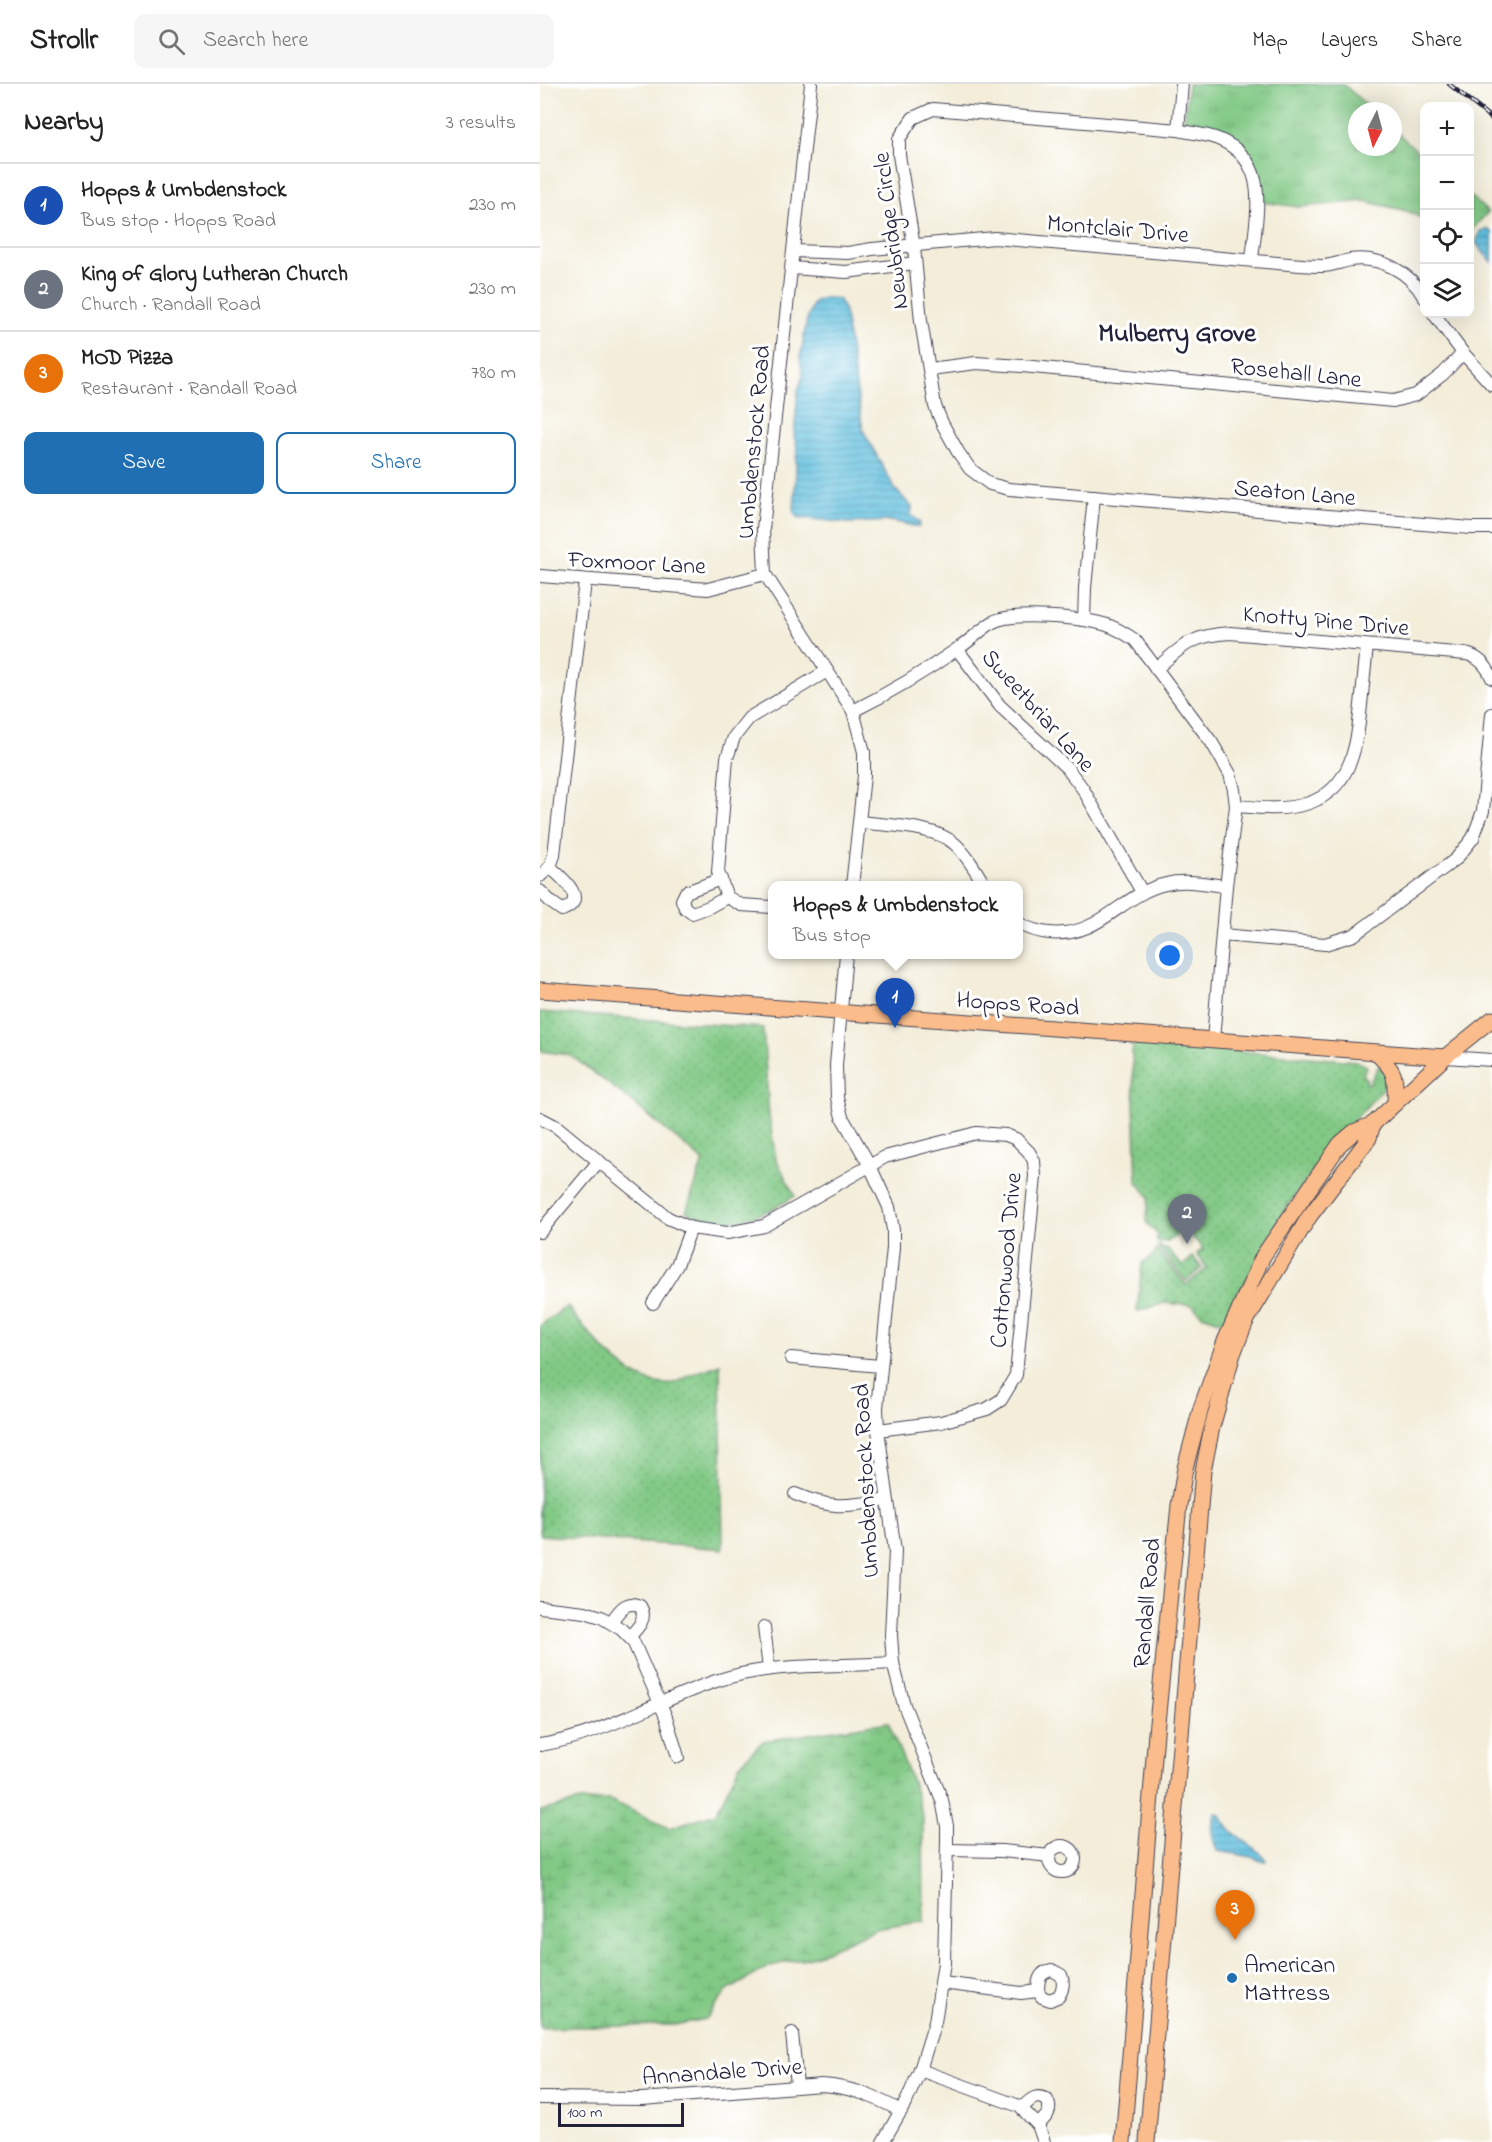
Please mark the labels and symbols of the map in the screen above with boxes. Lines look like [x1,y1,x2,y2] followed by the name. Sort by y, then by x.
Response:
[1348,102,1402,156] north arrow
[865,150,919,311] street label: Newbridge Circle
[1045,207,1191,254] street label: Montclair Drive
[1098,316,1257,354] district label: Mulberry Grove
[730,343,781,541] street label: Umbdenstock Road
[1228,350,1363,399] street label: Rosehall Lane
[1233,472,1357,517] street label: Seaton Lane
[566,543,707,586] street label: Foxmoor Lane
[1241,598,1411,648] street label: Knotty Pine Drive
[972,642,1102,782] street label: Sweetbriar Lane
[1155,941,1184,970] your location
[876,978,914,1028] pin: 1
[955,984,1081,1027] street label: Hopps Road
[982,1171,1033,1349] street label: Cottonwood Drive
[1168,1194,1206,1244] pin: 2
[845,1382,890,1579] street label: Umbdenstock Road
[1125,1536,1172,1670] street label: Randall Road
[1216,1890,1254,1940] pin: 3
[1244,1949,1335,2012] place label: American Mattress
[1225,1971,1239,1985] marker: American Mattress
[641,2050,804,2097] street label: Annandale Drive
[558,2100,684,2128] scale bar

